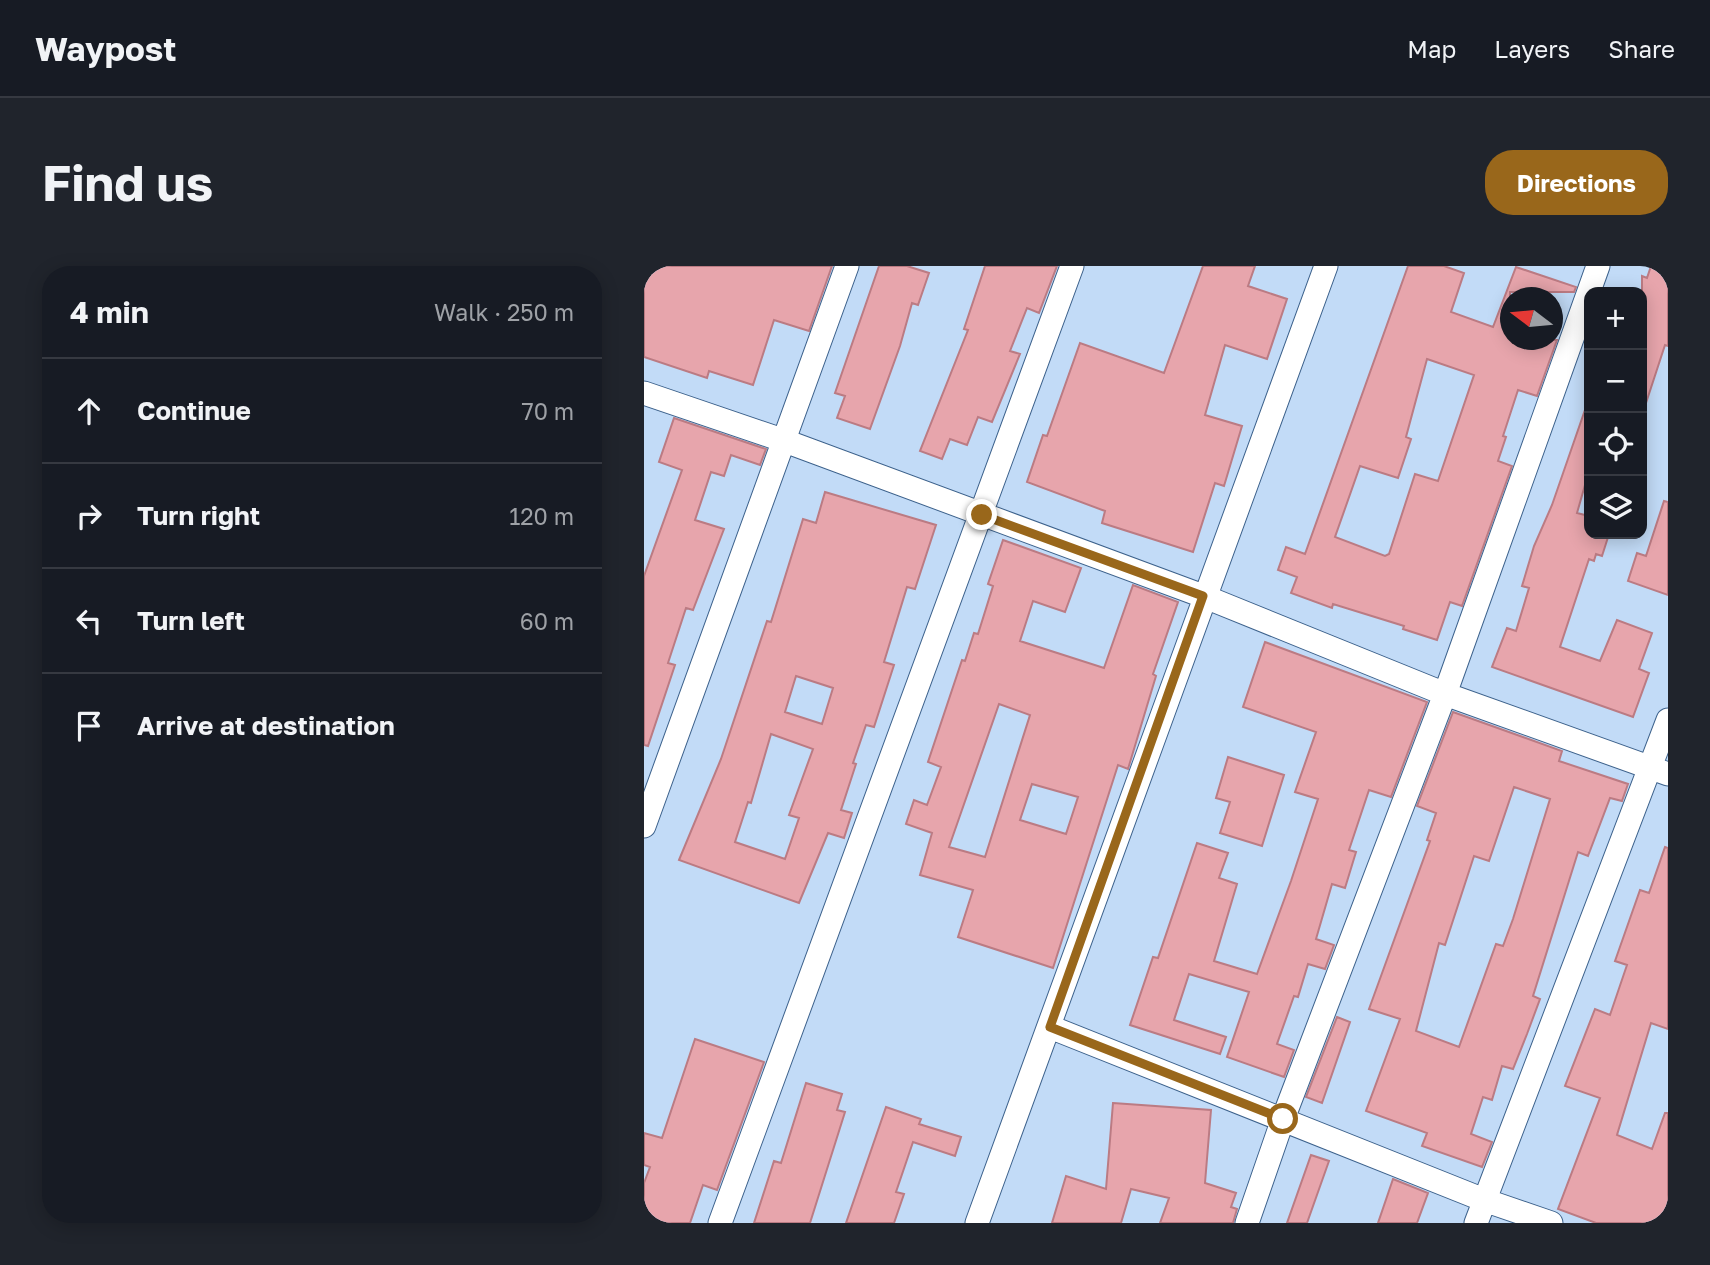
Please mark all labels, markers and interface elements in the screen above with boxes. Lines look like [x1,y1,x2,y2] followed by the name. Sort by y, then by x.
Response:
[35,29,176,68] text: Waypost
[1407,34,1456,63] text: Map
[1494,34,1570,63] text: Layers
[1608,34,1675,63] text: Share
[1485,150,1668,215] button: Directions
[42,153,213,212] text: Find us
[1500,287,1563,350] north arrow
[1584,287,1647,539] map controls
[1584,287,1647,350] button: +
[70,294,149,330] text: 4 min
[434,298,574,326] text: Walk · 250 m
[1584,350,1647,413] button: −
[70,392,108,430] icon: ahead
[137,395,251,426] text: Continue
[521,397,574,425] text: 70 m
[1584,413,1647,476] button: locate
[1584,476,1647,539] button: layers
[70,497,108,535] icon: right
[966,499,997,530] route end
[137,500,260,531] text: Turn right
[509,502,574,530] text: 120 m
[70,602,108,640] icon: left
[137,605,245,636] text: Turn left
[520,607,574,635] text: 60 m
[70,707,108,745] icon: arrive
[137,710,395,741] text: Arrive at destination
[1267,1103,1298,1134] route start

